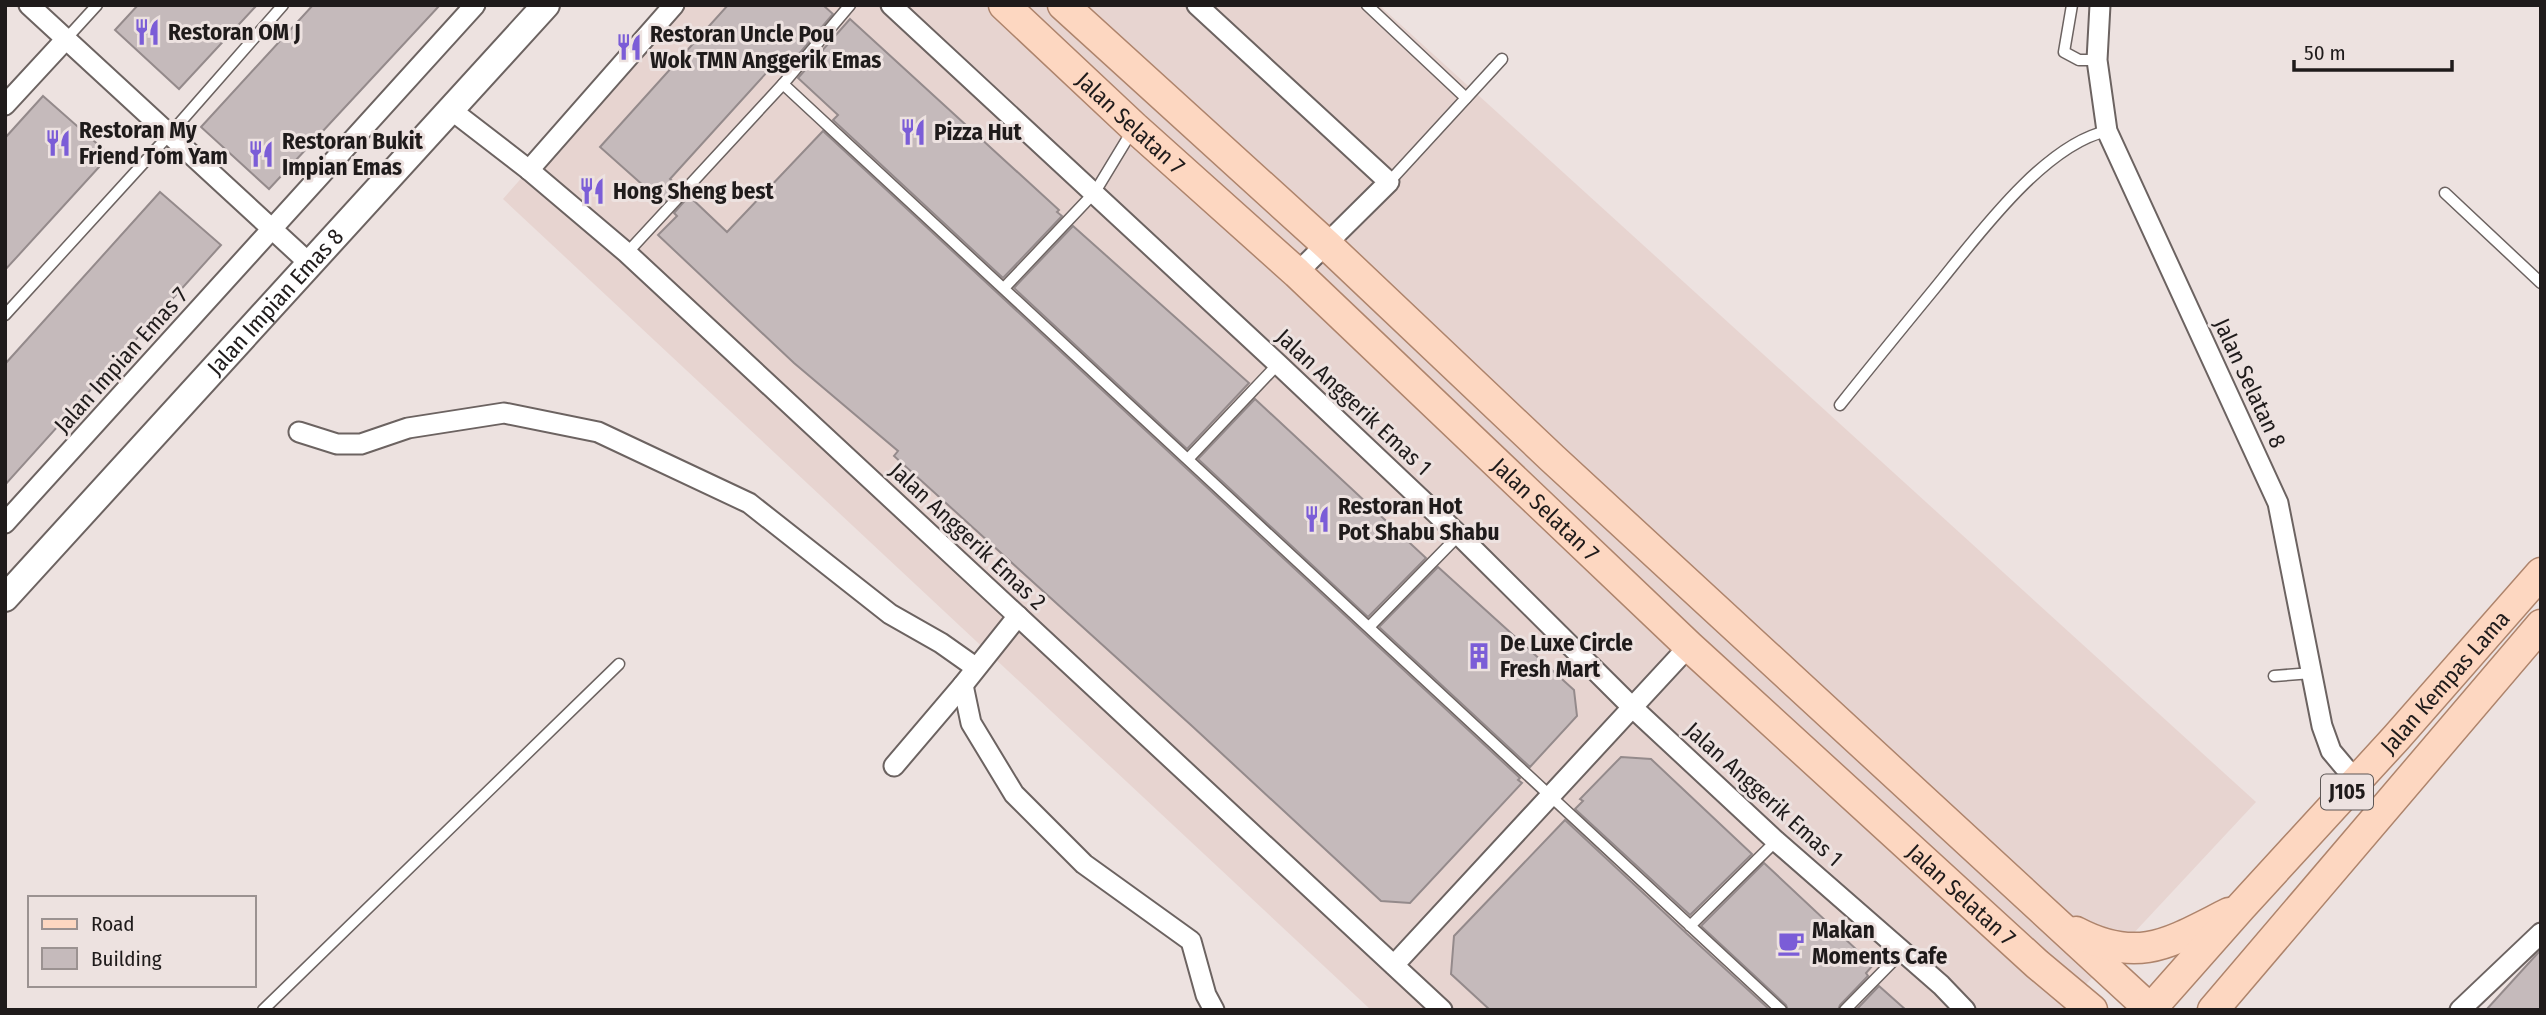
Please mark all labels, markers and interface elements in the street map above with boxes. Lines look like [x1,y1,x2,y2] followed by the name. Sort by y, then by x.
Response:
[132,17,162,47] restaurant icon: Restoran OM J
[168,18,301,46] place label: Restoran OM J
[650,20,881,74] place label: Restoran Uncle Pou Wok TMN Anggerik Emas
[2294,28,2452,72] scale bar
[614,32,644,62] restaurant icon: Restoran Uncle Pou Wok TMN Anggerik Emas
[2304,40,2346,66] text: 50 m
[1070,66,1191,180] street label: Jalan Selatan 7
[79,116,228,170] place label: Restoran My Friend Tom Yam
[898,117,928,147] restaurant icon: Pizza Hut
[934,118,1022,146] place label: Pizza Hut
[282,127,424,181] place label: Restoran Bukit Impian Emas
[43,128,73,158] restaurant icon: Restoran My Friend Tom Yam
[246,139,276,169] restaurant icon: Restoran Bukit Impian Emas
[577,176,607,206] restaurant icon: Hong Sheng best
[613,177,775,205] place label: Hong Sheng best
[201,223,349,381] street label: Jalan Impian Emas 8
[48,281,194,439] street label: Jalan Impian Emas 7
[2208,314,2292,452] street label: Jalan Selatan 8
[1270,323,1438,481] street label: Jalan Anggerik Emas 1
[1486,452,1605,567] street label: Jalan Selatan 7
[884,456,1052,616] street label: Jalan Anggerik Emas 2
[1338,492,1499,546] place label: Restoran Hot Pot Shabu Shabu
[1302,504,1332,534] restaurant icon: Restoran Hot Pot Shabu Shabu
[2374,605,2515,760] street label: Jalan Kempas Lama
[1500,629,1633,683] place label: De Luxe Circle Fresh Mart
[1464,641,1494,671] building icon: De Luxe Circle Fresh Mart
[1679,716,1849,872] street label: Jalan Anggerik Emas 1
[2321,774,2373,810] road number: J105
[1901,838,2022,952] street label: Jalan Selatan 7
[28,896,256,987] legend
[91,911,135,937] text: Road
[1812,916,1948,970] place label: Makan Moments Cafe
[1776,928,1806,958] cafe icon: Makan Moments Cafe
[91,946,162,972] text: Building

